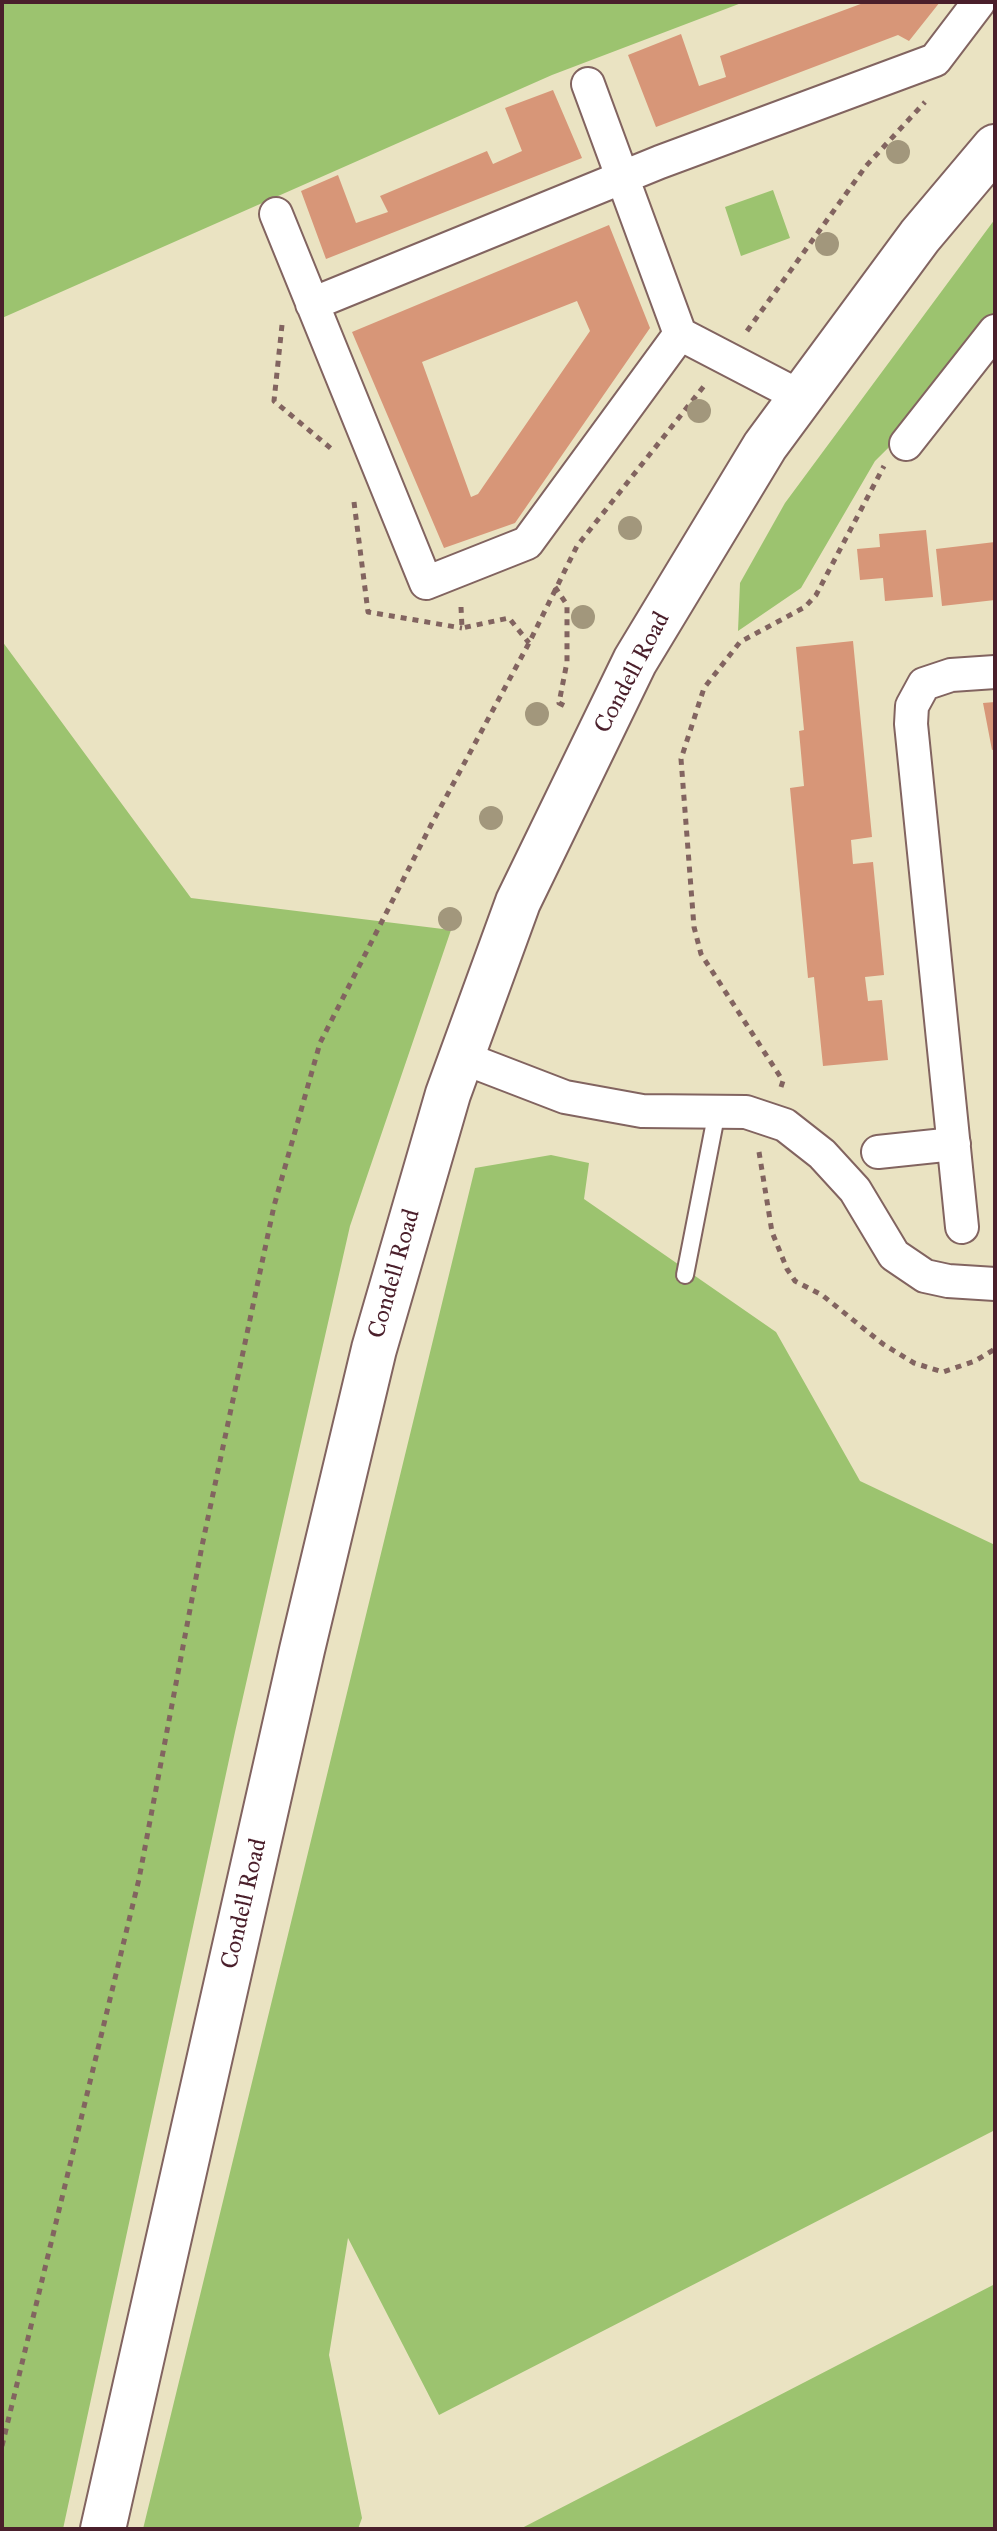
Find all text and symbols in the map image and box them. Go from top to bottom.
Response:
street label: Condell Road [589,608,677,738]
street label: Condell Road [363,1206,427,1342]
street label: Condell Road [216,1836,274,1972]

